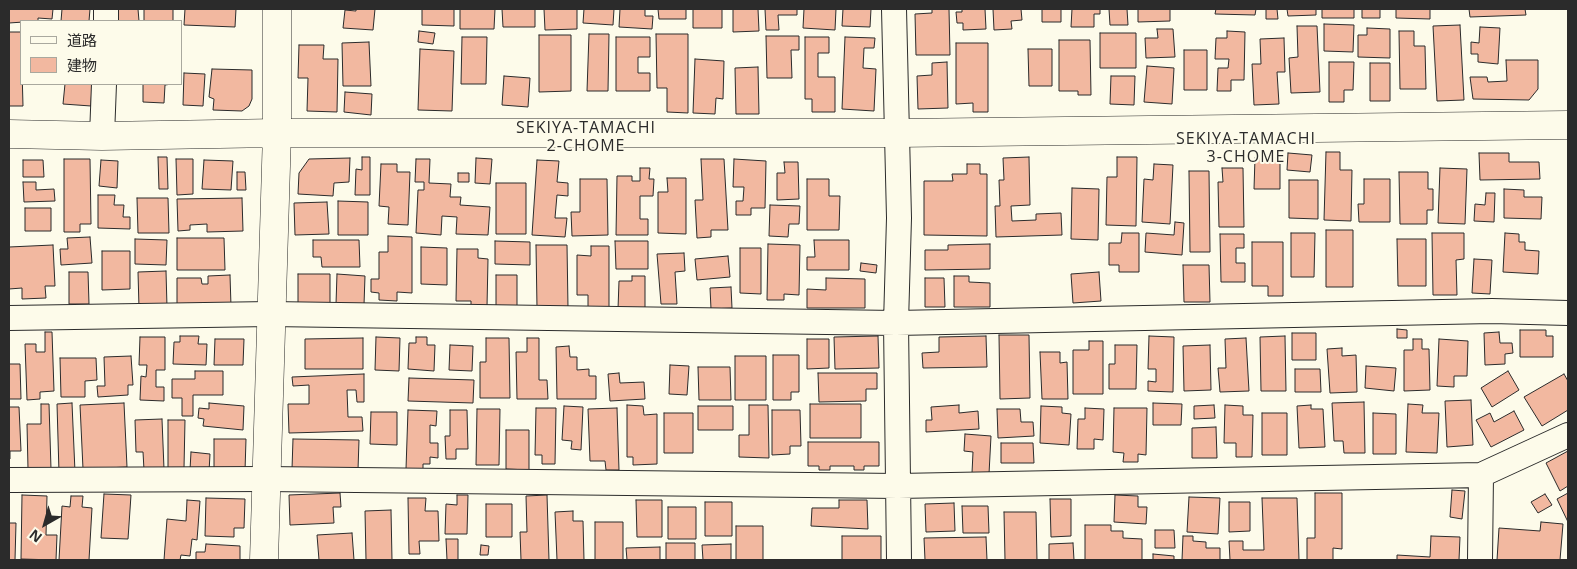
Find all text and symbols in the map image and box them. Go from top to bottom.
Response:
legend [20,20,182,85]
text: 道路 [67,30,97,50]
text: 建物 [67,55,97,75]
district label: SEKIYA-TAMACHI 2-CHOME [514,118,658,156]
district label: SEKIYA-TAMACHI 3-CHOME [1174,129,1318,167]
north arrow [20,499,70,549]
text: N [25,525,46,547]

